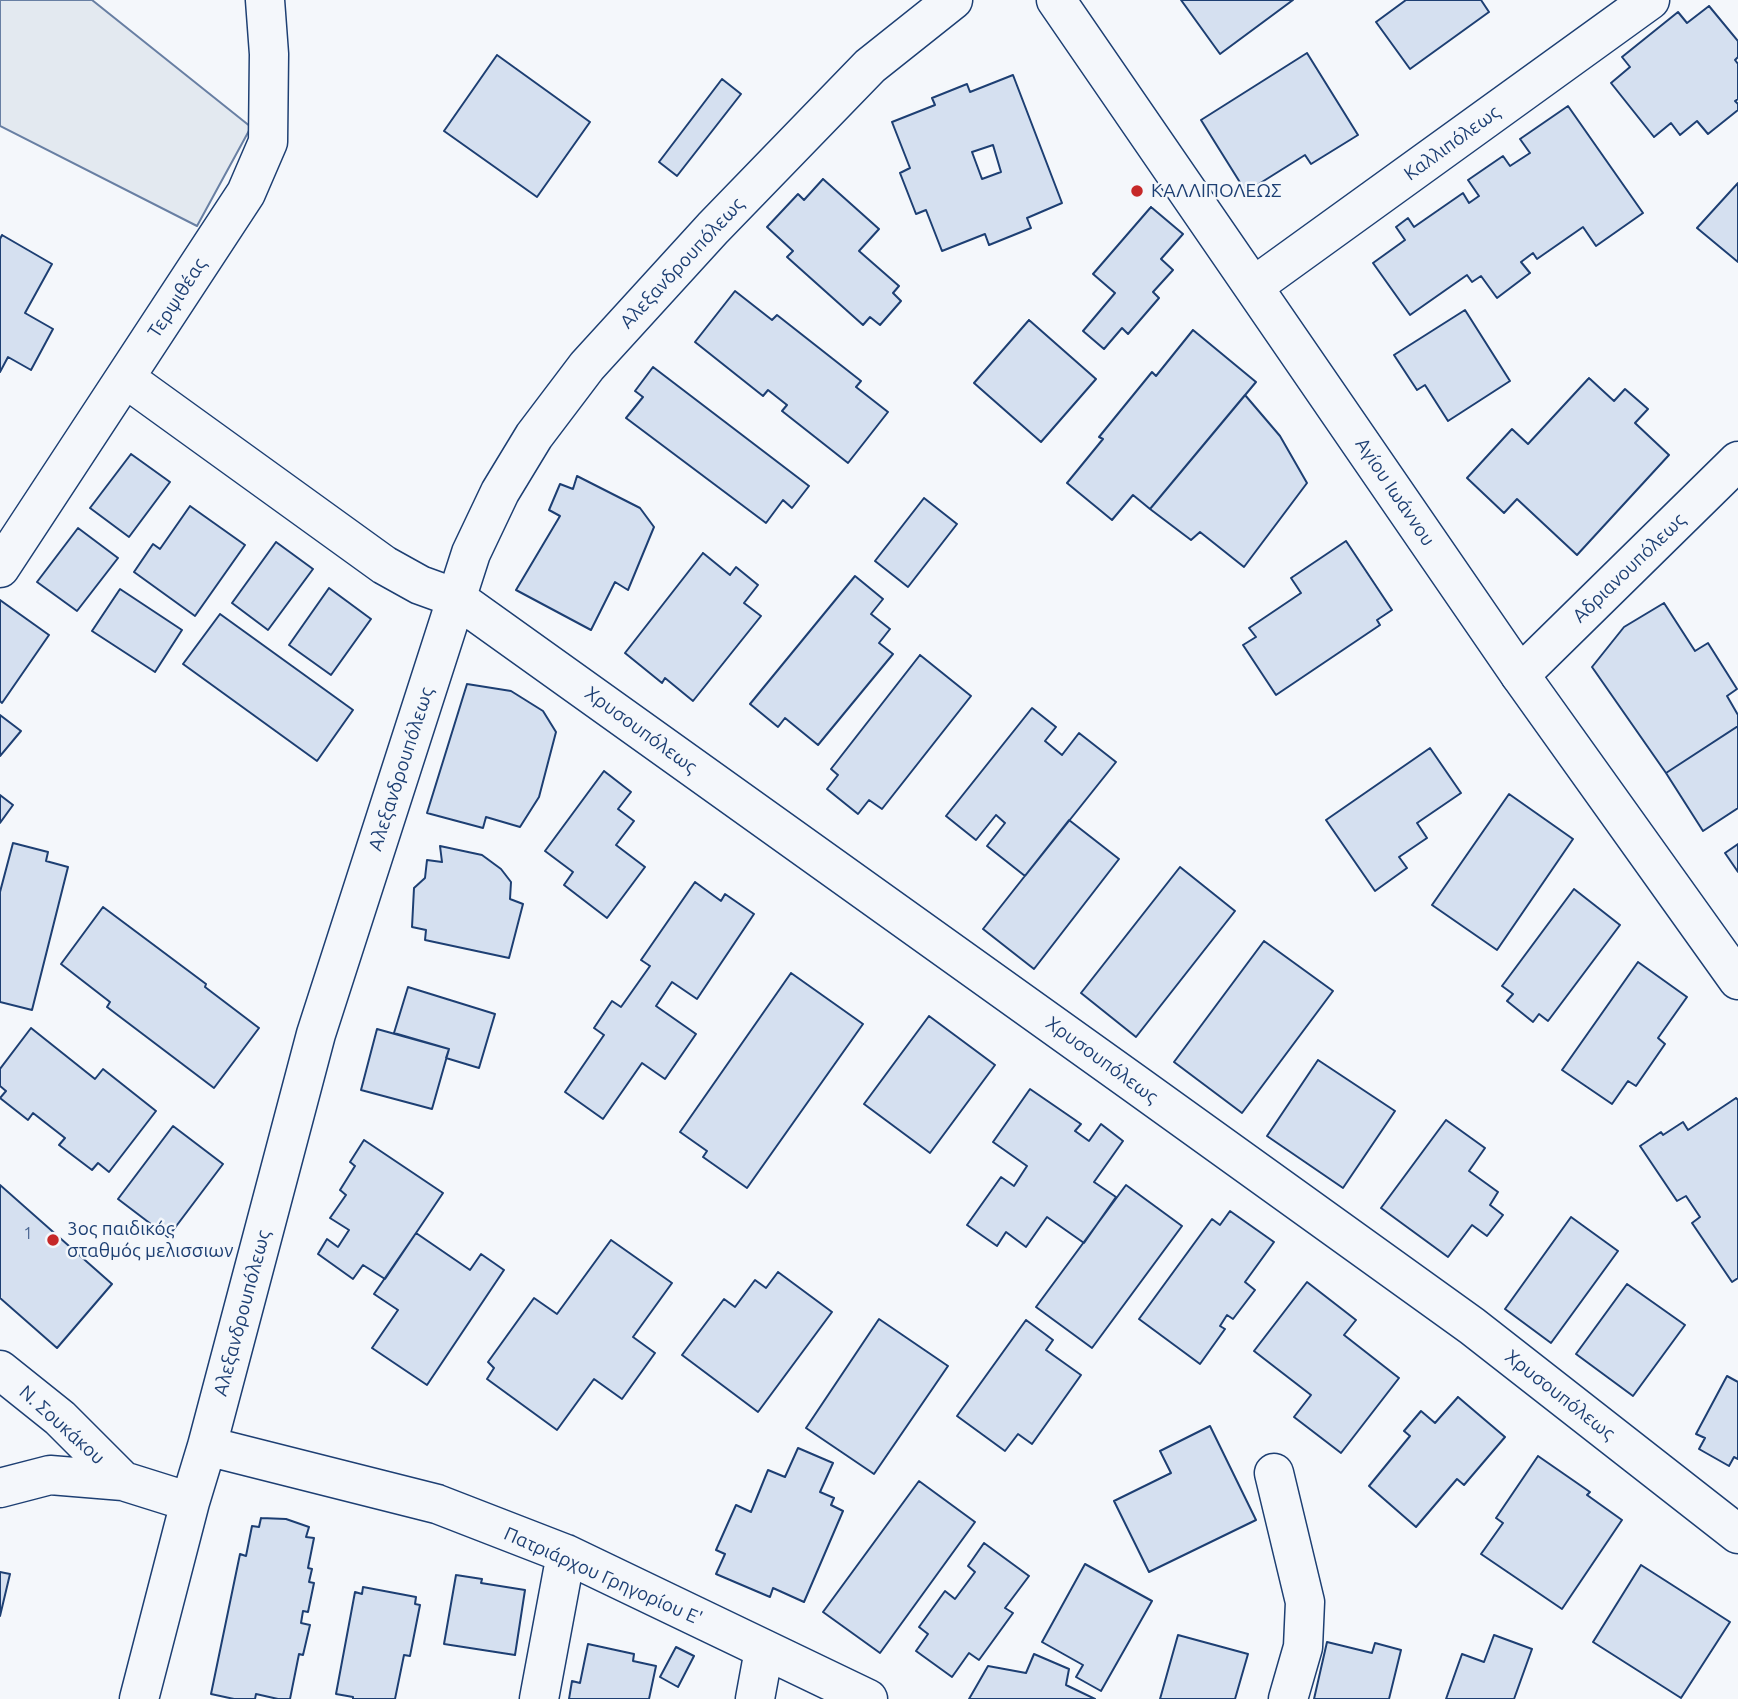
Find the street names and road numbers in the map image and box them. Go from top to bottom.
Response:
street label: Καλλιπόλεως [1400,101,1504,185]
street label: Αλεξανδρουπόλεως [615,193,749,333]
street label: Τερψιθέας [143,254,211,342]
street label: Αγίου Ιωάννου [1351,434,1439,550]
street label: Αδριανουπόλεως [1568,509,1690,627]
street label: Χρυσουπόλεως [581,682,701,778]
street label: Αλεξανδρουπόλεως [364,684,438,854]
street label: Χρυσουπόλεως [1042,1012,1162,1108]
street label: Αλεξανδρουπόλεως [209,1228,275,1398]
street label: Χρυσουπόλεως [1501,1345,1619,1445]
street label: Ν. Σουκάκου [15,1381,109,1469]
street label: Πατριάρχου Γρηγορίου Ε' [500,1522,706,1630]

